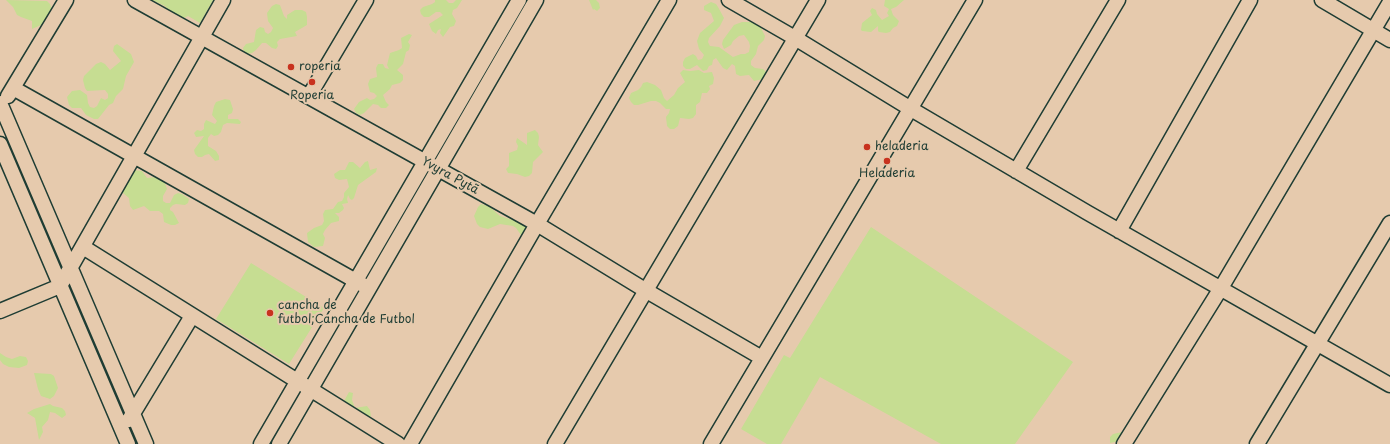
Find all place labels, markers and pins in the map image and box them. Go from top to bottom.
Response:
place label: roperia [299,60,341,74]
marker: roperia [286,62,296,72]
marker: Roperia [307,77,317,87]
place label: Roperia [290,89,334,103]
place label: heladeria [875,140,928,154]
marker: heladeria [862,142,872,152]
marker: Heladeria [882,156,892,166]
place label: Heladeria [859,167,915,181]
place label: cancha de futbol;Cancha de Futbol [278,299,415,327]
marker: cancha de futbol;Cancha de Futbol [265,308,275,318]

